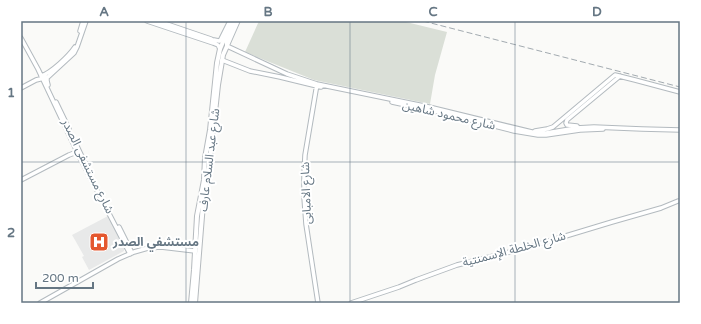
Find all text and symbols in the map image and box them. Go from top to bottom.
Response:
text: A [99,4,109,20]
text: B [263,4,273,20]
text: C [428,4,438,20]
text: D [592,4,602,20]
text: 1 [7,85,15,101]
street label: شارع محمود شاهين [401,98,497,134]
street label: شارع عبد السلام عارف [196,108,224,213]
street label: شارع مستشفى الصدر [57,115,117,217]
street label: شارع الامبابى [298,162,316,224]
text: 2 [7,225,15,241]
street label: شارع الخلطة الإسمنتية [461,228,568,271]
hospital icon: مستشفي الصدر [88,231,110,253]
place label: مستشفي الصدر [112,235,199,252]
scale bar [36,264,93,290]
text: 200 m [42,271,79,285]

